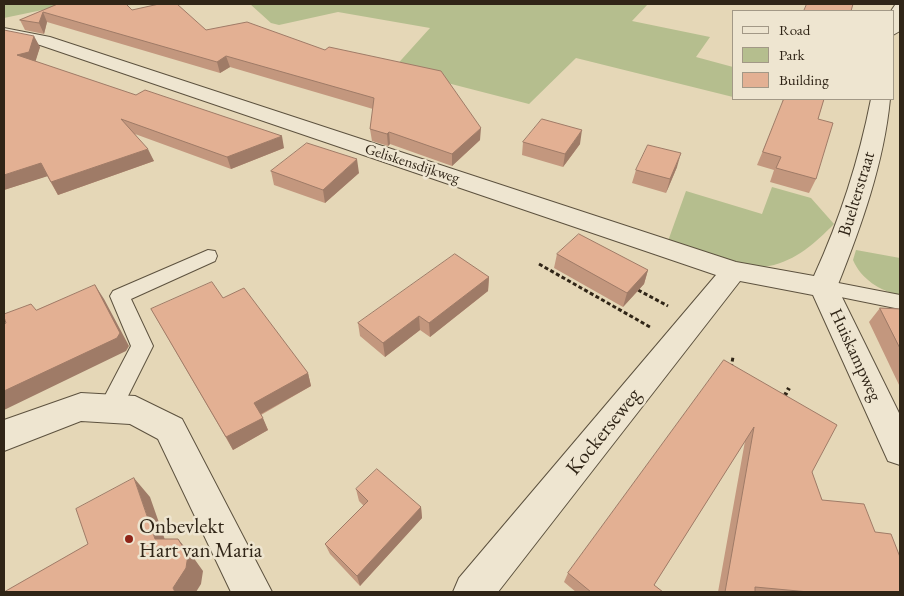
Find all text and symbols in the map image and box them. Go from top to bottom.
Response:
legend [732,10,894,100]
text: Road [779,20,810,39]
text: Park [779,45,805,64]
text: Building [779,70,829,89]
street label: Geliskensdijkweg [362,140,462,188]
street label: Buelterstraat [834,149,880,239]
street label: Huiskampweg [824,305,886,405]
street label: Kockerseweg [561,383,647,481]
place label: Onbevlekt Hart van Maria [139,514,262,564]
marker: Onbevlekt Hart van Maria [123,533,135,545]

